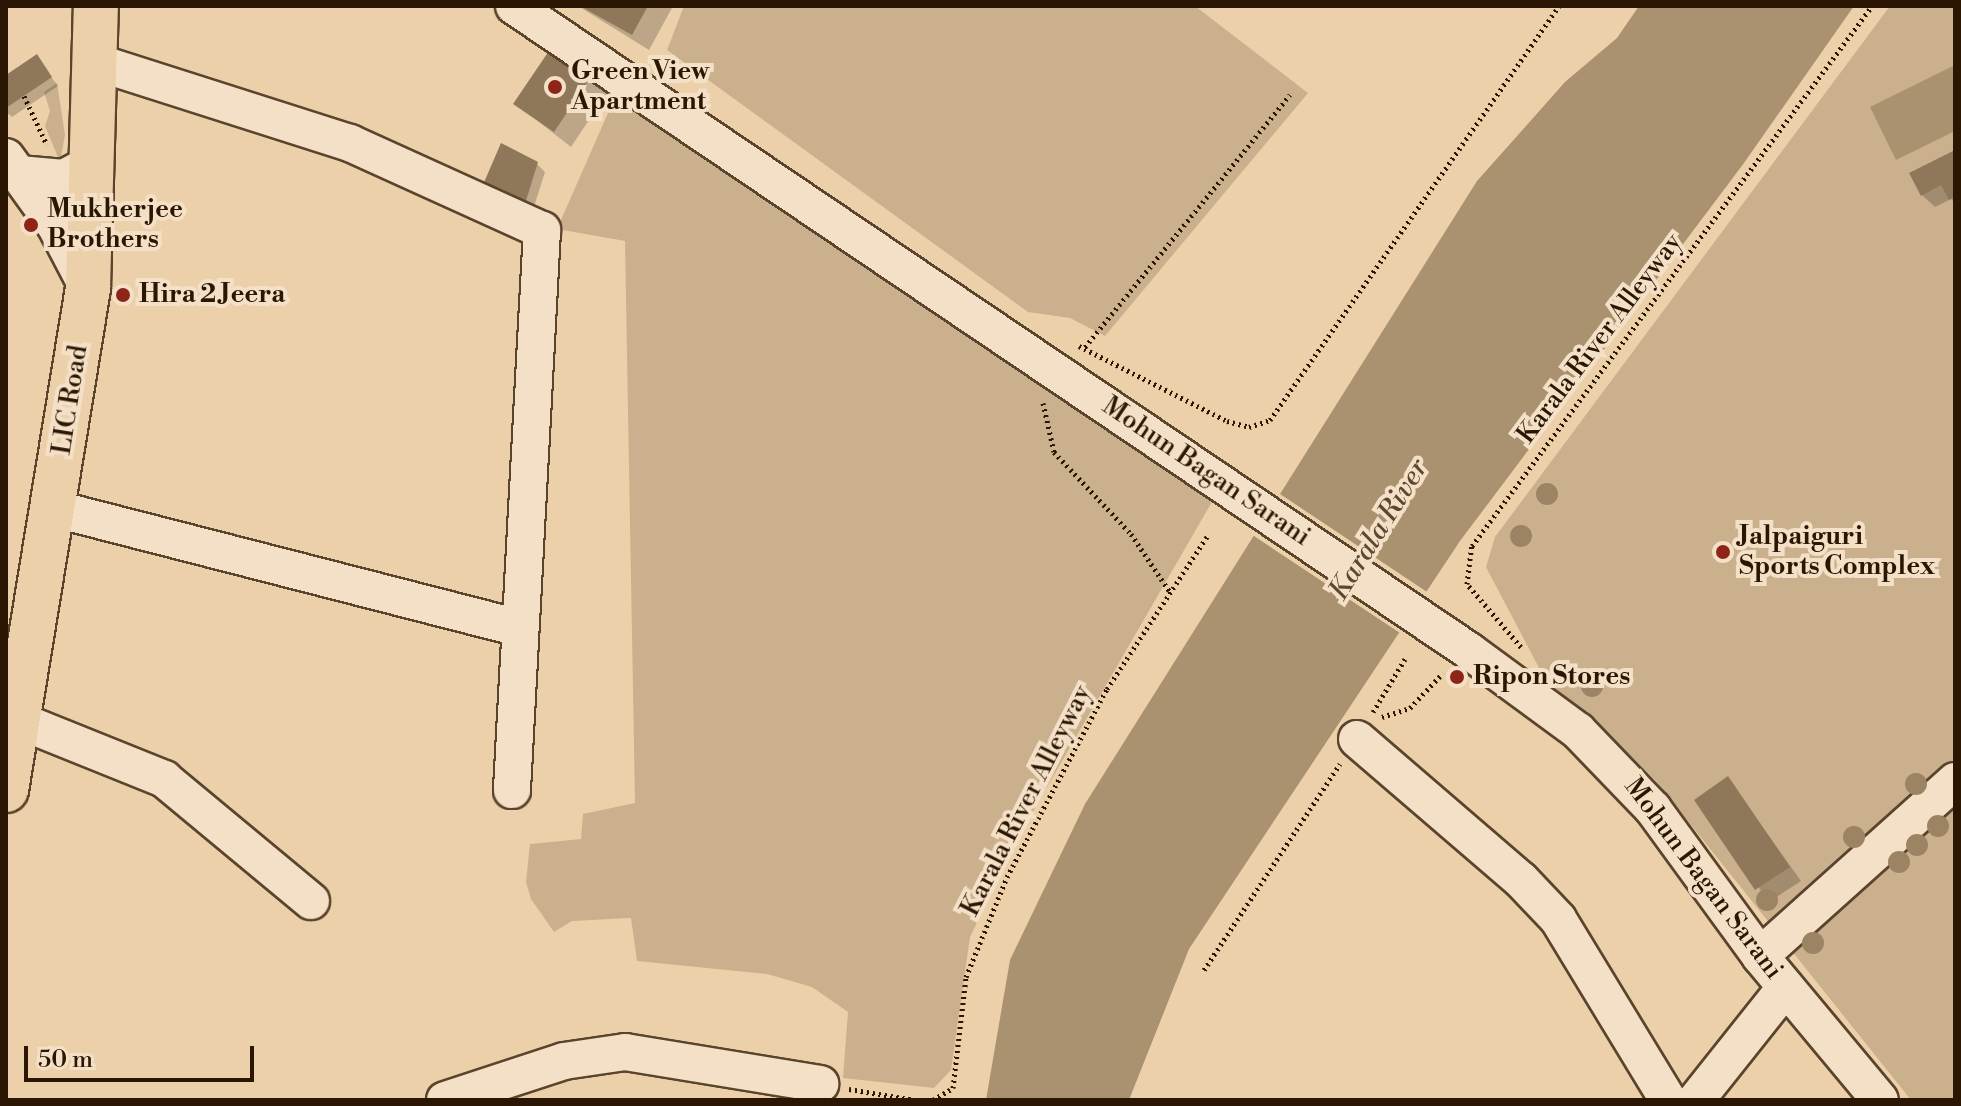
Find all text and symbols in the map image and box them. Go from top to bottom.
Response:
place label: Green View Apartment [571,56,709,118]
marker: Green View Apartment [546,78,564,96]
place label: Mukherjee Brothers [47,194,183,256]
marker: Mukherjee Brothers [22,216,40,234]
street label: Karala River Alleyway [1511,228,1689,450]
place label: Hira 2 Jeera [139,279,285,311]
marker: Hira 2 Jeera [114,286,132,304]
street label: LIC Road [47,343,95,457]
street label: Mohun Bagan Sarani [1096,391,1316,553]
water label: Karala River [1322,453,1436,607]
place label: Jalpaiguri Sports Complex [1739,521,1935,582]
marker: Jalpaiguri Sports Complex [1714,543,1732,561]
place label: Ripon Stores [1473,661,1630,693]
marker: Ripon Stores [1448,668,1466,686]
street label: Karala River Alleyway [955,680,1099,922]
street label: Mohun Bagan Sarani [1617,772,1789,986]
scale bar [28,1030,258,1080]
text: 50 m [38,1045,93,1075]

